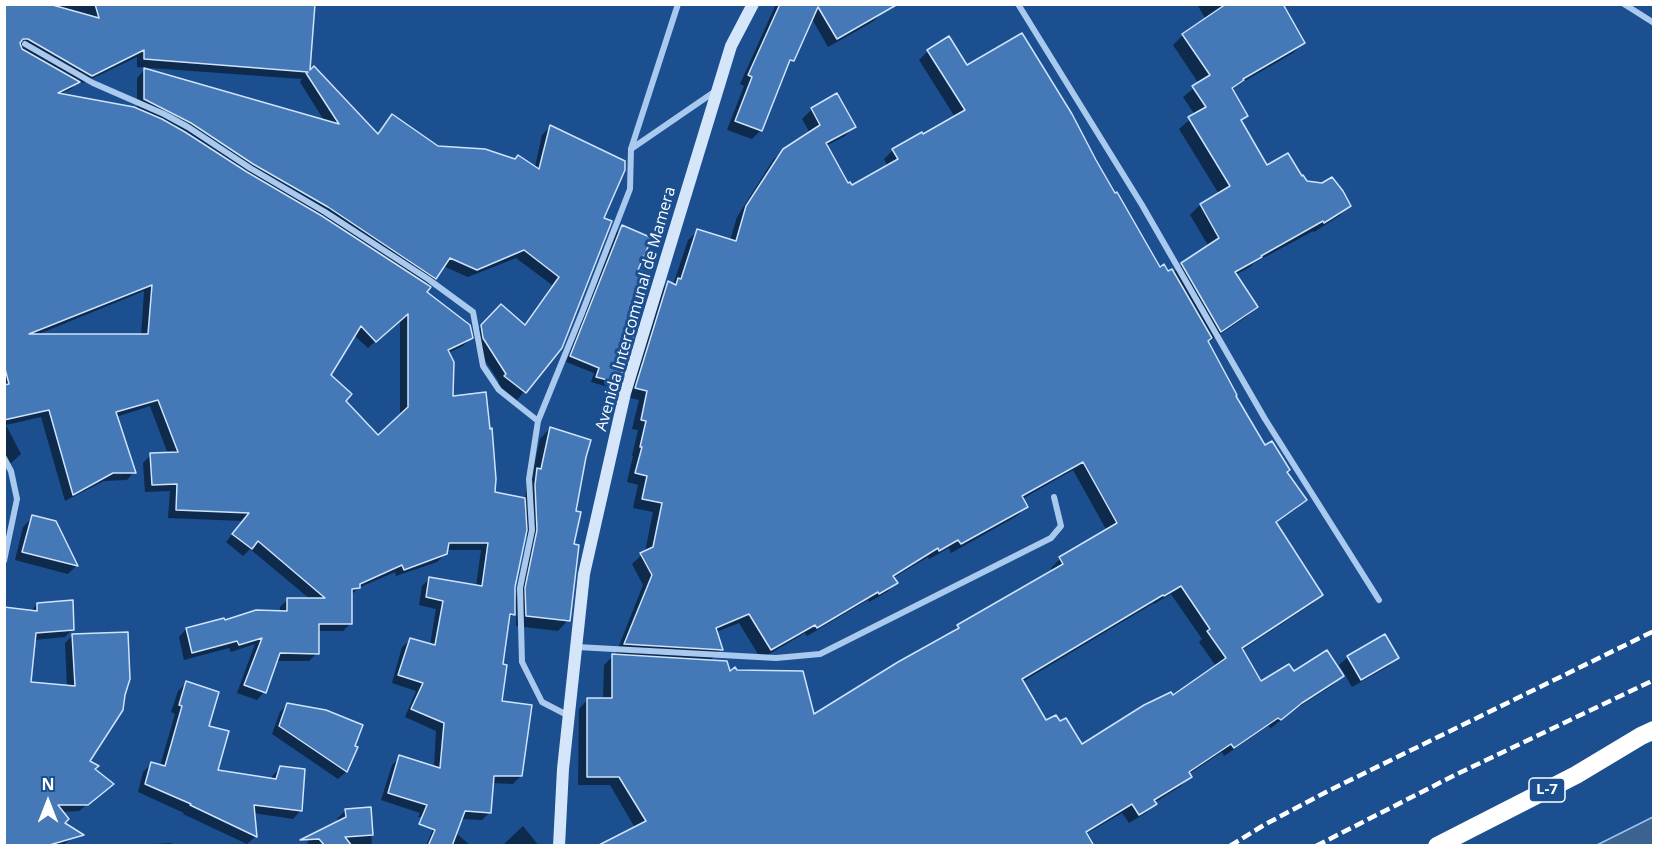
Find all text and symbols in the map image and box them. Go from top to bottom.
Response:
street label: Avenida Intercomunal de Mamera [592,184,680,434]
north arrow [18,772,78,832]
text: N [41,773,55,795]
road number: L-7 [1529,778,1565,802]

